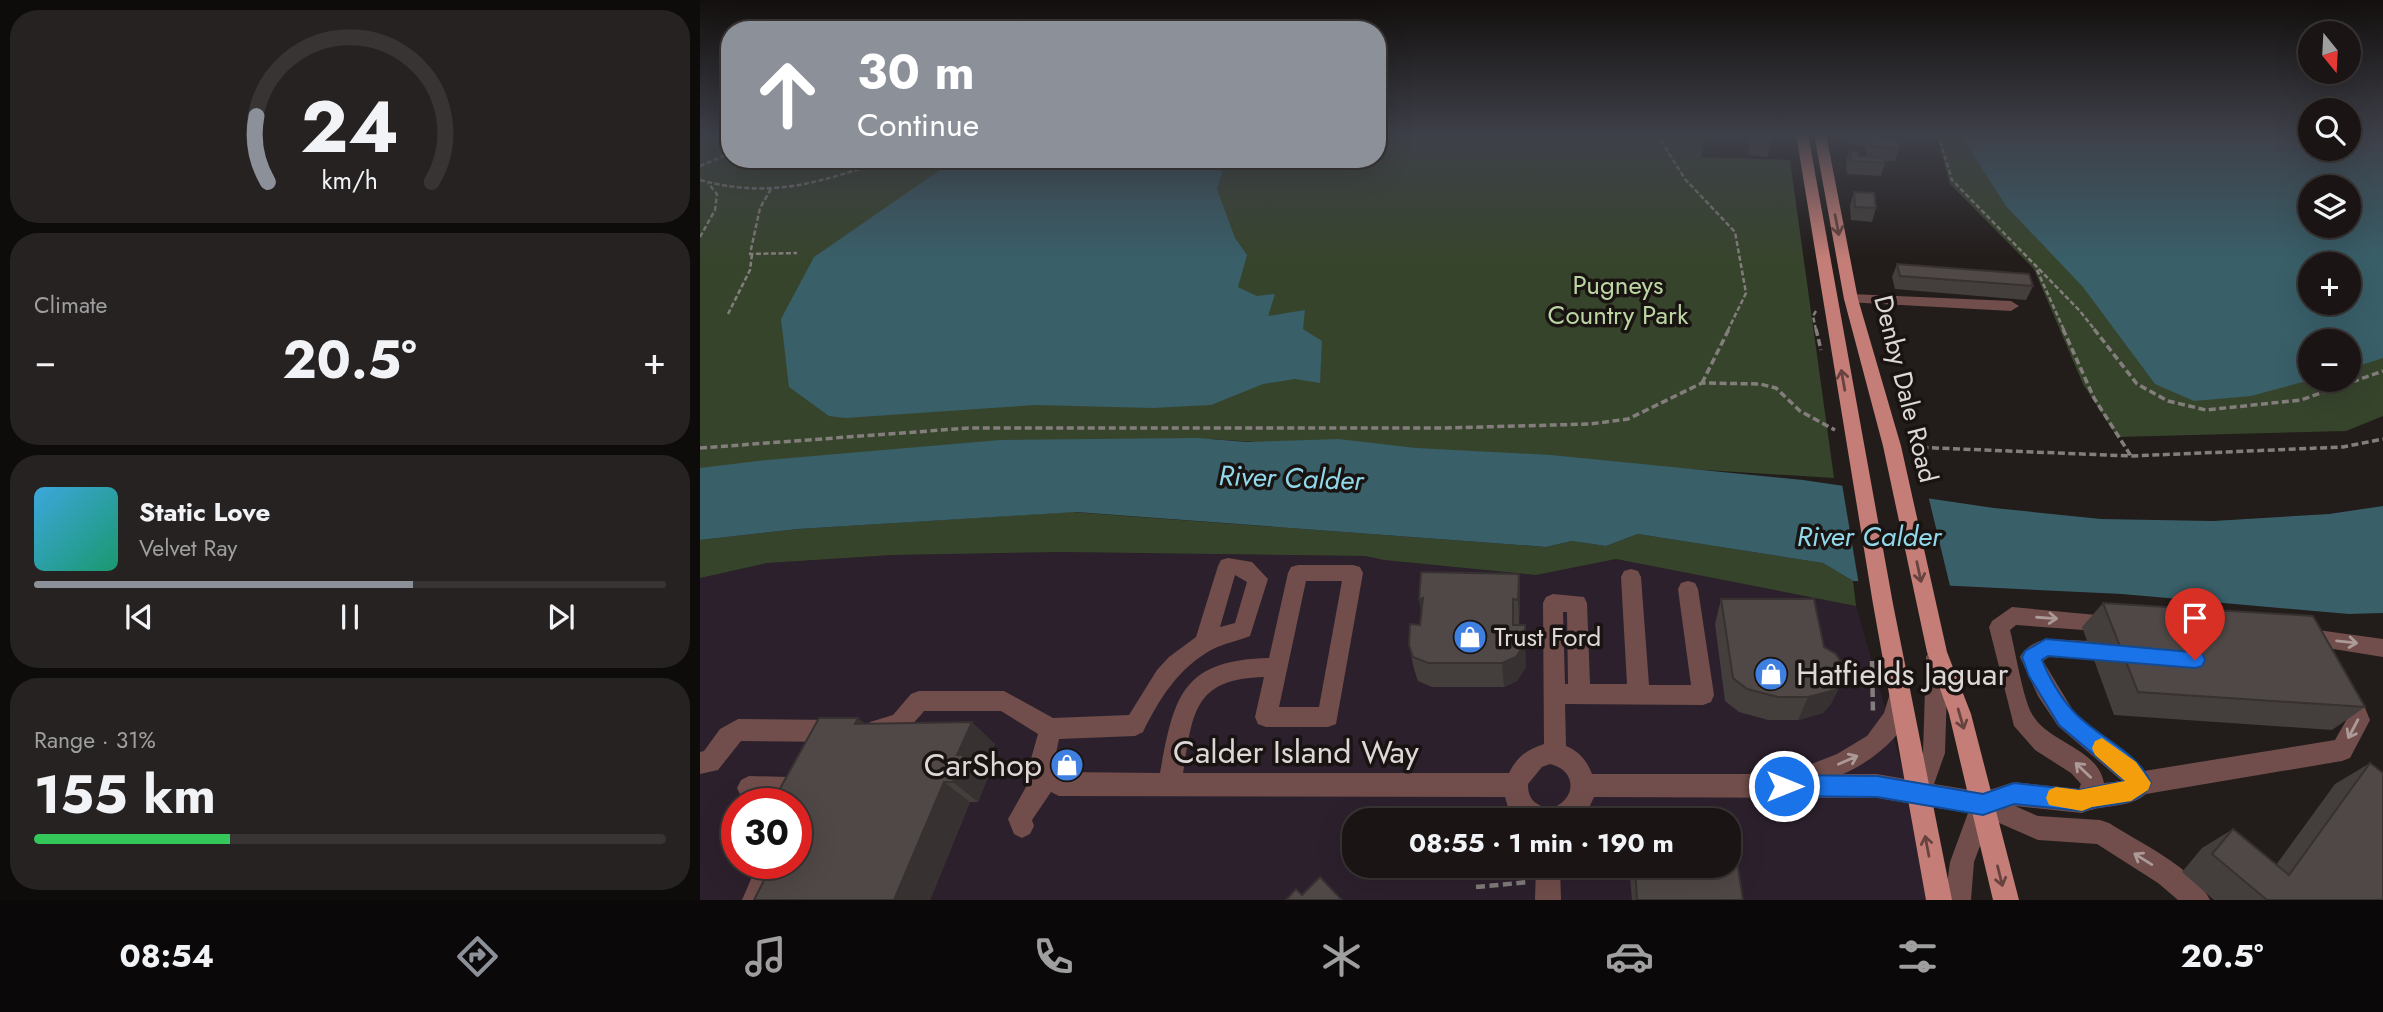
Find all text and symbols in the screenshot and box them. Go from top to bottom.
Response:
north arrow [2298,21,2361,84]
map controls [2298,21,2361,392]
text: 30 m [857,37,975,107]
icon: ahead [742,49,833,140]
text: 24 [301,75,399,180]
button: search [2298,98,2361,161]
text: Continue [857,102,979,148]
text: km/h [322,162,378,198]
button: layers [2298,175,2361,238]
one-way arrow [1831,213,1845,236]
button: + [2298,252,2361,315]
park label: Pugneys Country Park [1548,266,1689,334]
text: Climate [34,288,107,322]
street label: Denby Dale Road [1864,291,1948,487]
text: 20.5° [282,322,417,398]
button: − [2298,329,2361,392]
text: − [34,333,56,388]
text: + [643,333,666,388]
one-way arrow [1836,369,1850,391]
water label: River Calder [1218,455,1366,501]
text: Static Love [139,493,271,531]
water label: River Calder [1797,516,1943,557]
text: Velvet Ray [139,531,237,565]
one-way arrow [1913,560,1927,583]
pin [2165,588,2225,660]
icon: previous [120,598,158,636]
icon: pause [331,598,369,636]
icon: next [542,598,580,636]
icon: arrive [2176,599,2214,637]
one-way arrow [2035,612,2058,625]
shop icon: Trust Ford [1451,618,1489,656]
place label: Trust Ford [1494,618,1601,656]
one-way arrow [2335,636,2358,649]
place label: Hatfields Jaguar [1796,651,2009,697]
shop icon: Hatfields Jaguar [1752,655,1790,693]
one-way arrow [1955,708,1968,730]
one-way arrow [2345,719,2359,739]
text: Range · 31% [34,723,156,757]
street label: Calder Island Way [1173,729,1420,775]
place label: CarShop [924,742,1042,788]
shop icon: CarShop [1048,746,1086,784]
position arrow [1747,749,1821,823]
one-way arrow [1837,753,1858,766]
text: 155 km [34,757,216,833]
one-way arrow [2075,762,2092,779]
speed limit sign: 30 [721,788,812,879]
text: 08:55 · 1 min · 190 m [1409,824,1674,862]
one-way arrow [1920,835,1934,858]
one-way arrow [2133,851,2153,865]
one-way arrow [1994,864,2007,887]
icon: directions [453,932,502,981]
icon: music [741,932,790,981]
icon: phone [1029,932,1078,981]
icon: climate [1317,932,1366,981]
icon: car [1605,932,1654,981]
icon: filters [1893,932,1942,981]
text: 08:54 [119,933,214,979]
text: 20.5° [2181,933,2263,979]

